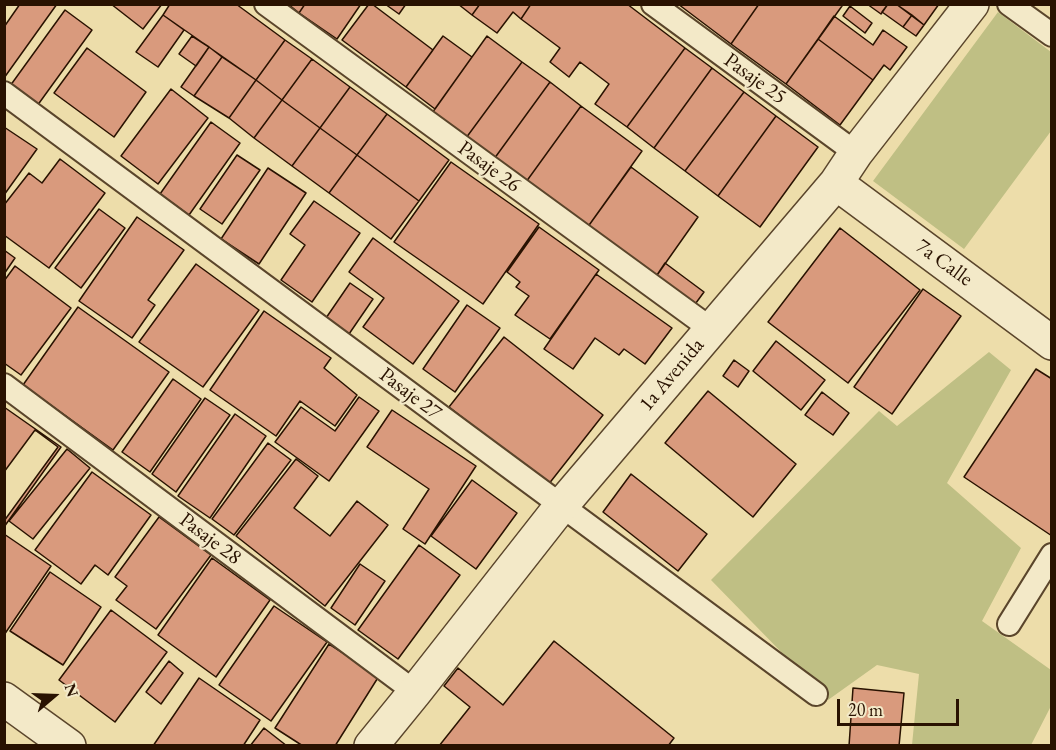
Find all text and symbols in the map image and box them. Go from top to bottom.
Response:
street label: Pasaje 25 [719,48,791,110]
street label: Pasaje 26 [453,136,525,198]
street label: 7a Calle [911,234,977,292]
street label: 1a Avenida [634,333,710,417]
street label: Pasaje 27 [374,363,446,425]
street label: Pasaje 28 [174,508,246,570]
north arrow [24,666,84,726]
text: N [59,680,84,700]
scale bar [840,687,962,725]
text: 20 m [848,698,883,721]

